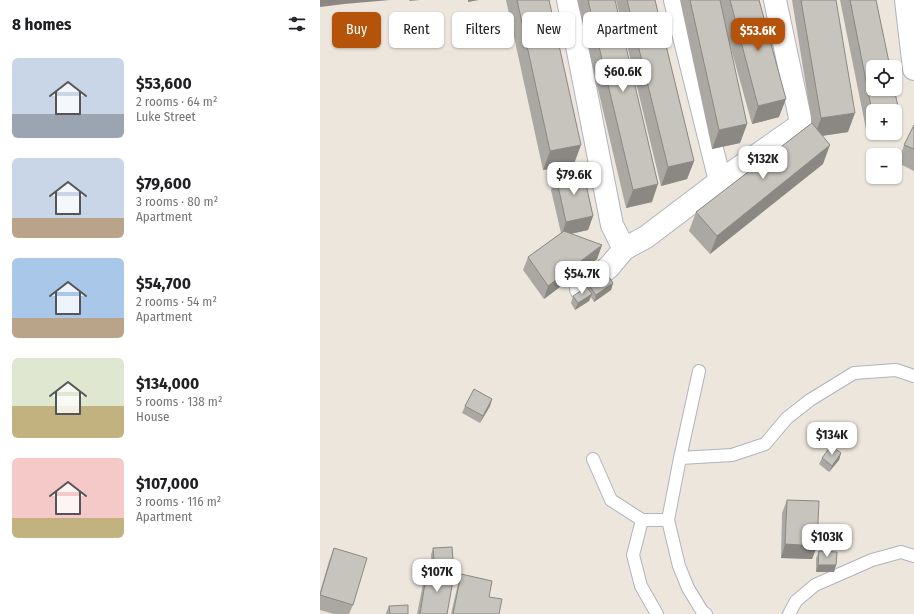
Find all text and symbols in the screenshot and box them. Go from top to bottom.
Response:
chip: Buy [332,12,381,48]
chip: Rent [389,12,444,48]
chip: Filters [452,12,514,48]
chip: New [522,12,575,48]
chip: Apartment [583,12,672,48]
icon: filters [286,13,308,35]
text: 8 homes [12,14,72,35]
pin: $53.6K [725,18,791,52]
text: $53.6K [740,23,776,38]
pin: $60.6K [590,59,656,93]
map controls [866,60,902,184]
button: locate [866,60,902,96]
text: $60.6K [604,64,642,79]
text: $53,600 [136,73,192,94]
icon: home [44,74,92,122]
text: 2 rooms · 64 m² [136,94,217,109]
button: + [866,104,902,140]
text: Luke Street [136,109,196,124]
pin: $132K [735,146,791,180]
button: − [866,148,902,184]
text: $132K [747,151,779,166]
pin: $79.6K [541,162,607,196]
text: $79.6K [556,167,592,182]
text: $79,600 [136,173,191,194]
icon: home [44,174,92,222]
text: 3 rooms · 80 m² [136,194,218,209]
text: Apartment [136,209,192,224]
pin: $54.7K [549,261,615,295]
text: $54.7K [564,266,600,281]
text: $54,700 [136,273,191,294]
icon: home [44,274,92,322]
text: 2 rooms · 54 m² [136,294,217,309]
text: Apartment [136,309,192,324]
text: $134,000 [136,373,199,394]
icon: home [44,374,92,422]
text: 5 rooms · 138 m² [136,394,222,409]
text: House [136,409,170,424]
pin: $134K [804,422,860,456]
text: $134K [816,427,848,442]
text: $107,000 [136,473,199,494]
icon: home [44,474,92,522]
text: 3 rooms · 116 m² [136,494,221,509]
text: Apartment [136,509,192,524]
pin: $103K [799,524,855,558]
text: $103K [811,529,843,544]
pin: $107K [409,559,465,593]
text: $107K [421,564,453,579]

